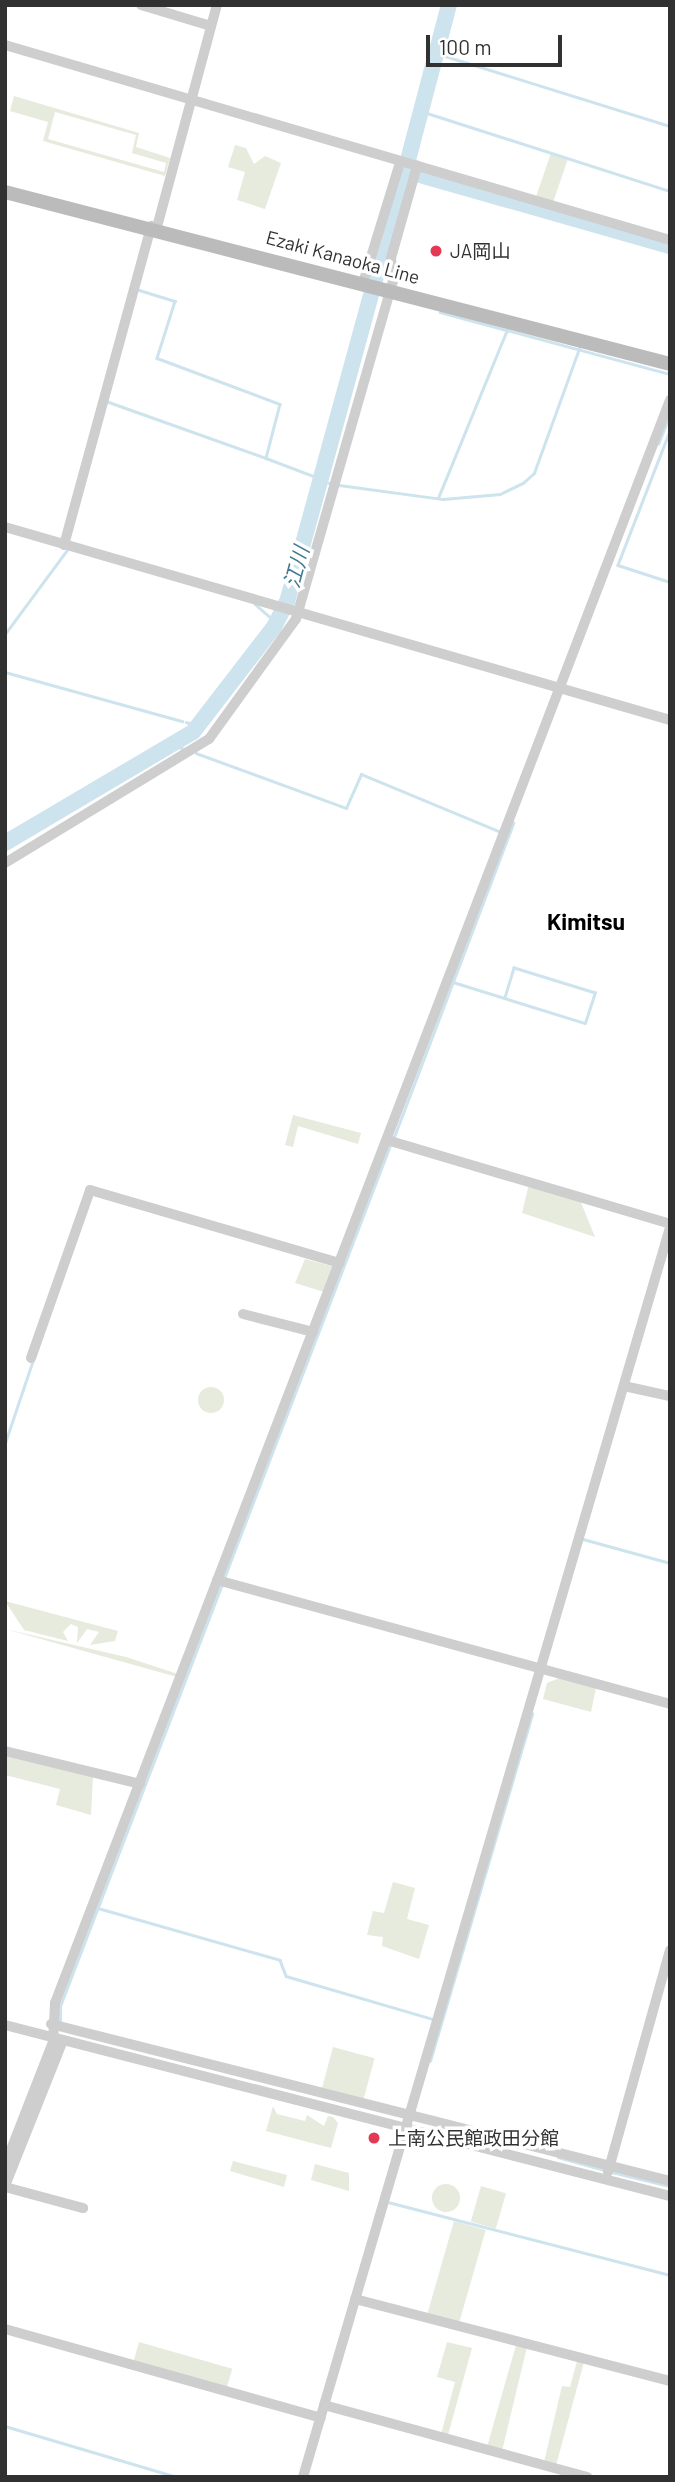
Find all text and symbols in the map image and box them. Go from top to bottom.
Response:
scale bar [430,21,566,65]
text: 100 m [439,34,492,59]
street label: Ezaki Kanaoka Line [264,226,422,288]
place label: JA岡山 [450,240,510,262]
marker: JA岡山 [428,243,444,259]
water label: 江川 [278,543,314,591]
district label: Kimitsu [547,907,625,935]
place label: 上南公民館政田分館 [388,2127,559,2149]
marker: 上南公民館政田分館 [366,2130,382,2146]

